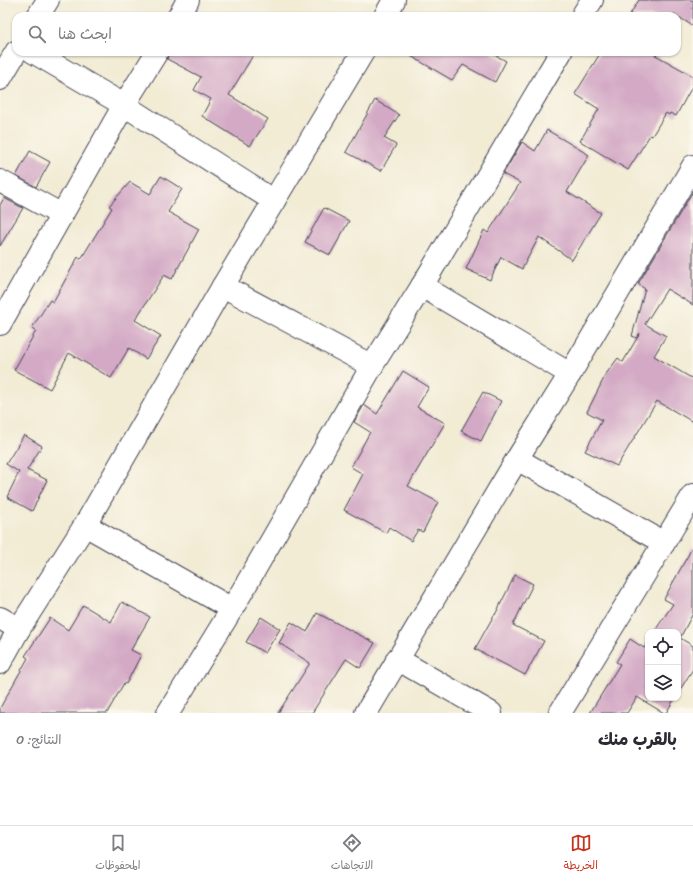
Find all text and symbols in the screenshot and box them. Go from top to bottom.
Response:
search box [12,12,681,56]
text: ابحث هنا [58,21,112,47]
icon: search [26,23,48,45]
map controls [645,629,681,701]
button: locate [645,629,681,665]
button: layers [645,665,681,701]
text: بالقرب منك [598,724,677,754]
text: النتائج: 0 [16,728,62,751]
tab: المحفوظات [95,832,140,875]
tab: الاتجاهات [331,832,373,875]
tab: الخريطة [564,832,598,875]

